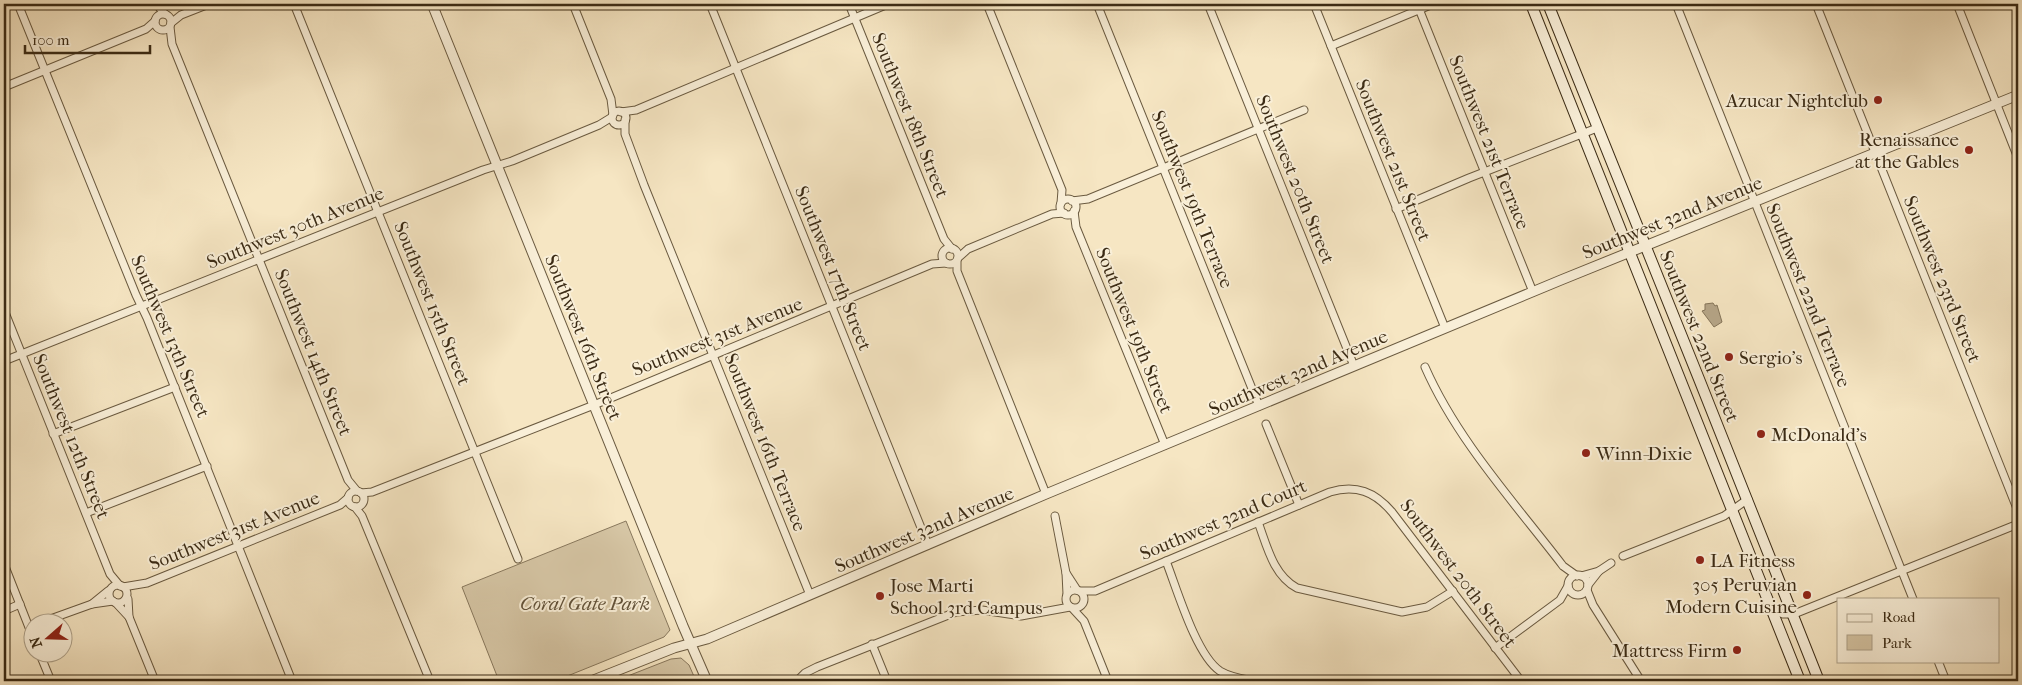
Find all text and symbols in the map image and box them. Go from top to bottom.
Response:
scale bar [25,22,150,54]
street label: Southwest 18th Street [867,30,953,201]
text: 100 m [32,31,70,49]
street label: Southwest 21st Terrace [1444,52,1534,233]
street label: Southwest 21st Street [1351,76,1436,245]
place label: Azucar Nightclub [1725,90,1868,112]
street label: Southwest 20th Street [1251,92,1339,267]
marker: Azucar Nightclub [1872,94,1884,106]
street label: Southwest 19th Terrace [1146,107,1238,291]
place label: Renaissance at the Gables [1855,129,1959,173]
marker: Renaissance at the Gables [1963,144,1975,156]
street label: Southwest 32nd Avenue [1579,172,1766,264]
street label: Southwest 30th Avenue [204,182,387,274]
street label: Southwest 17th Street [790,183,876,354]
street label: Southwest 23rd Street [1899,193,1986,366]
street label: Southwest 22nd Terrace [1761,200,1855,391]
street label: Southwest 15th Street [389,218,475,389]
street label: Southwest 19th Street [1091,244,1177,417]
street label: Southwest 22nd Street [1655,247,1744,426]
street label: Southwest 16th Street [540,251,626,424]
street label: Southwest 13th Street [126,252,214,421]
street label: Southwest 14th Street [270,266,357,439]
street label: Southwest 31st Avenue [629,293,806,381]
street label: Southwest 32nd Avenue [1206,325,1391,421]
place label: Sergio's [1739,347,1803,369]
street label: Southwest 16th Terrace [719,350,811,535]
street label: Southwest 12th Street [28,351,114,522]
marker: Sergio's [1723,351,1735,363]
place label: McDonald's [1771,424,1867,446]
marker: McDonald's [1755,428,1767,440]
place label: Winn-Dixie [1595,443,1692,465]
marker: Winn-Dixie [1580,447,1592,459]
street label: Southwest 32nd Court [1137,475,1310,565]
street label: Southwest 32nd Avenue [832,482,1017,578]
street label: Southwest 31st Avenue [146,487,323,575]
street label: Southwest 20th Street [1395,495,1521,652]
place label: LA Fitness [1710,550,1795,572]
marker: LA Fitness [1694,554,1706,566]
place label: 305 Peruvian Modern Cuisine [1665,574,1797,618]
place label: Jose Marti School 3rd Campus [888,575,1043,619]
marker: 305 Peruvian Modern Cuisine [1801,589,1813,601]
marker: Jose Marti School 3rd Campus [874,590,886,602]
park label: Coral Gate Park [520,593,650,615]
legend [1837,598,2000,662]
text: Road [1882,608,1916,626]
north arrow [22,612,72,662]
text: N [26,634,46,650]
text: Park [1882,634,1912,652]
place label: Mattress Firm [1612,640,1727,662]
marker: Mattress Firm [1731,644,1743,656]

